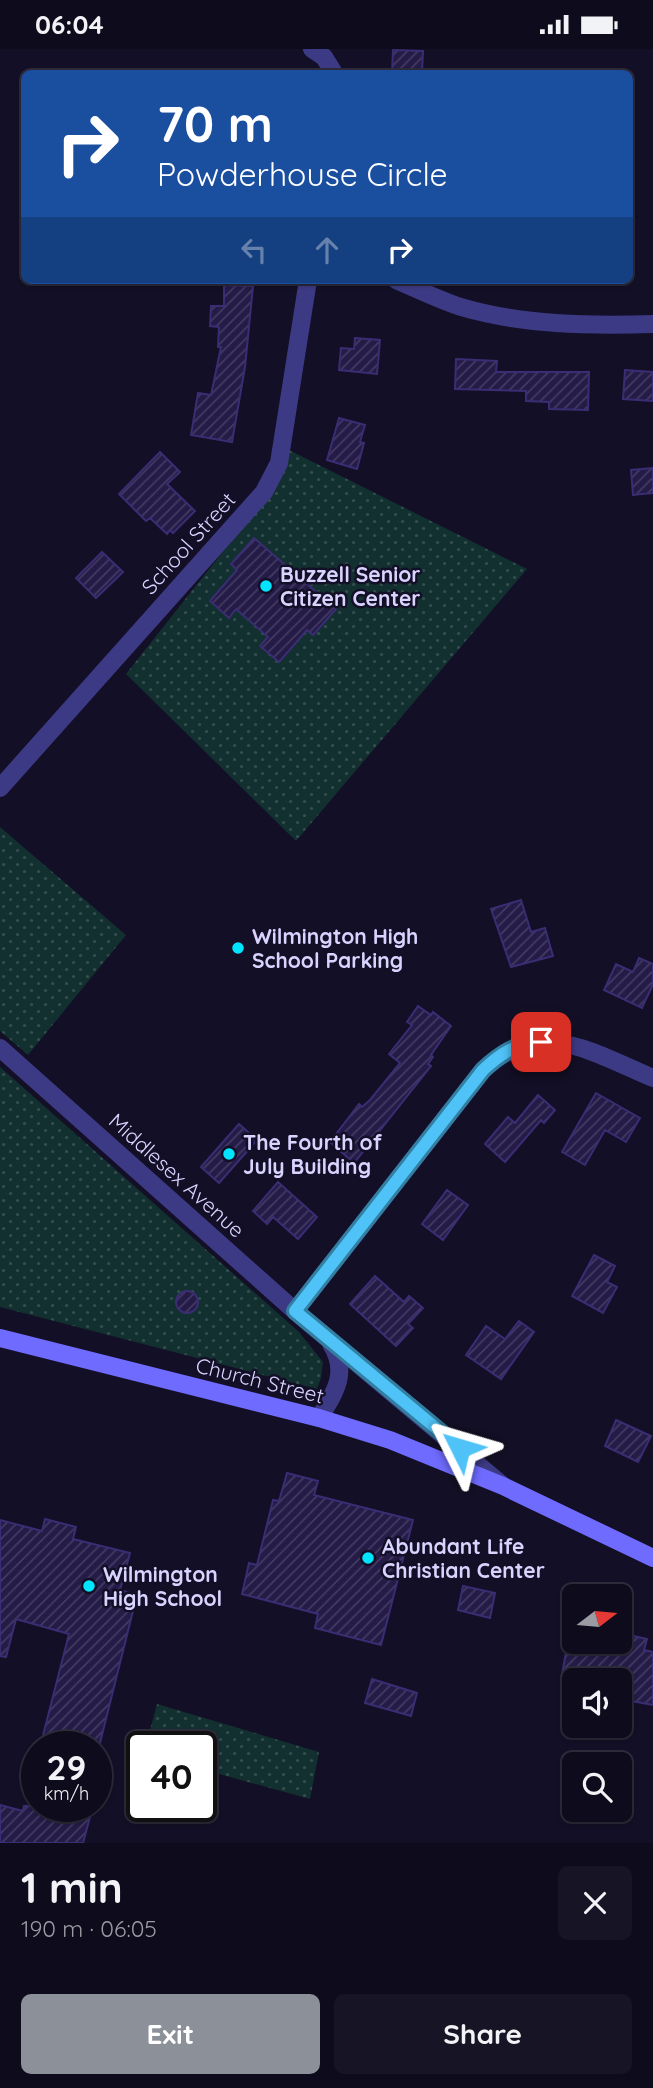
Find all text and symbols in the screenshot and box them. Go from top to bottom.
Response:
text: 06:04 [35,8,104,41]
text: 70 m [157,93,273,154]
icon: right [42,98,133,189]
text: Powderhouse Circle [157,154,448,194]
icon: left [235,231,273,269]
icon: ahead [308,231,346,269]
icon: right [381,231,419,269]
street label: School Street [136,487,240,599]
place label: Buzzell Senior Citizen Center [280,561,420,611]
marker: Buzzell Senior Citizen Center [258,578,274,594]
place label: Wilmington High School Parking [252,923,418,973]
marker: Wilmington High School Parking [230,940,246,956]
pin [511,1012,571,1072]
icon: arrive [522,1023,560,1061]
street label: Middlesex Avenue [104,1107,250,1243]
place label: The Fourth of July Building [243,1129,383,1179]
marker: The Fourth of July Building [221,1146,237,1162]
street label: Church Street [193,1352,327,1408]
position arrow [423,1411,497,1485]
place label: Abundant Life Christian Center [382,1533,545,1583]
marker: Abundant Life Christian Center [360,1550,376,1566]
place label: Wilmington High School [103,1561,222,1611]
marker: Wilmington High School [81,1578,97,1594]
north arrow [562,1584,632,1654]
map controls [562,1584,632,1822]
button: sound [562,1668,632,1738]
speed limit sign: 40 [126,1731,217,1822]
text: 29 [47,1745,86,1789]
button: search [562,1752,632,1822]
text: km/h [44,1782,89,1805]
text: 1 min [21,1861,123,1914]
button: close [558,1866,632,1940]
text: 190 m · 06:05 [21,1914,157,1943]
button: Exit [21,1994,320,2074]
button: Share [334,1994,632,2074]

